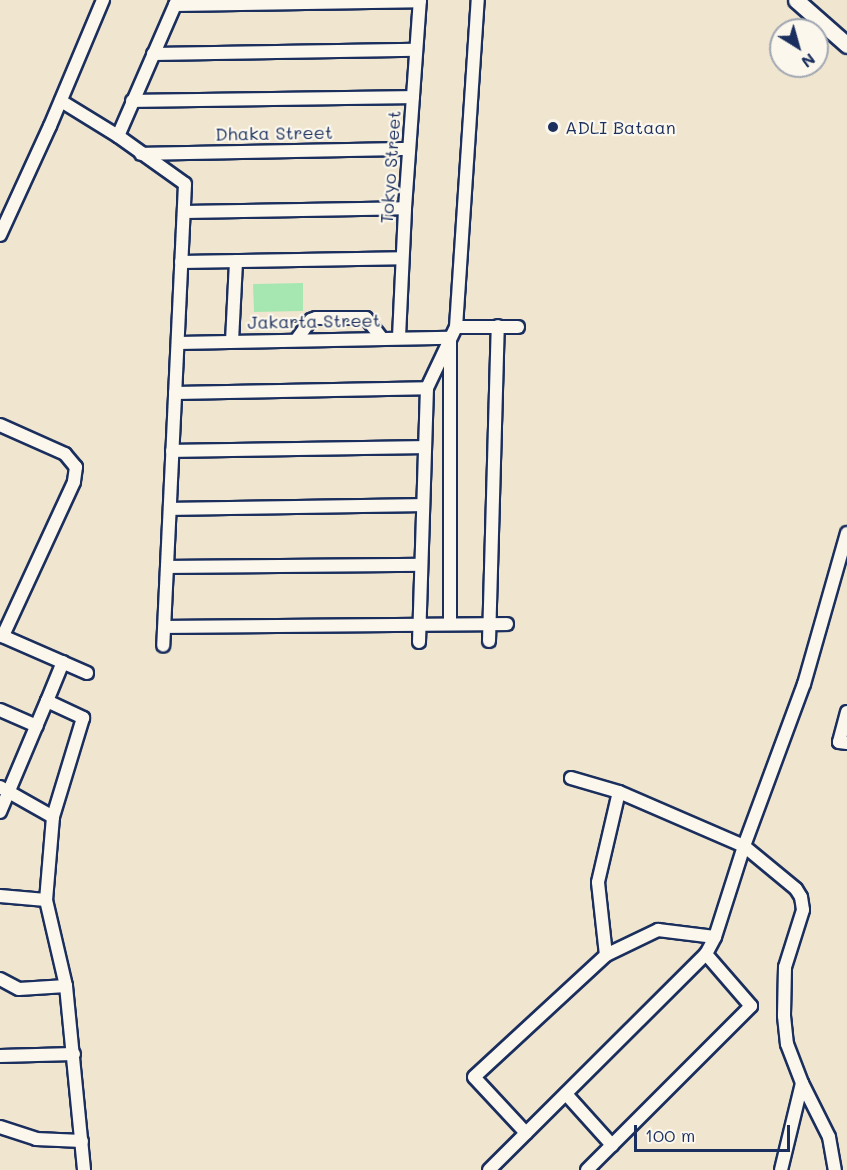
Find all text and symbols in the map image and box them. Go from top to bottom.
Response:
north arrow [769,18,829,78]
text: N [798,49,820,73]
street label: Tokyo Street [375,110,405,224]
place label: ADLI Bataan [565,116,676,138]
marker: ADLI Bataan [546,120,560,134]
street label: Dhaka Street [215,121,333,145]
street label: Jakarta Street [247,309,381,333]
scale bar [637,1113,793,1151]
text: 100 m [645,1123,695,1147]

